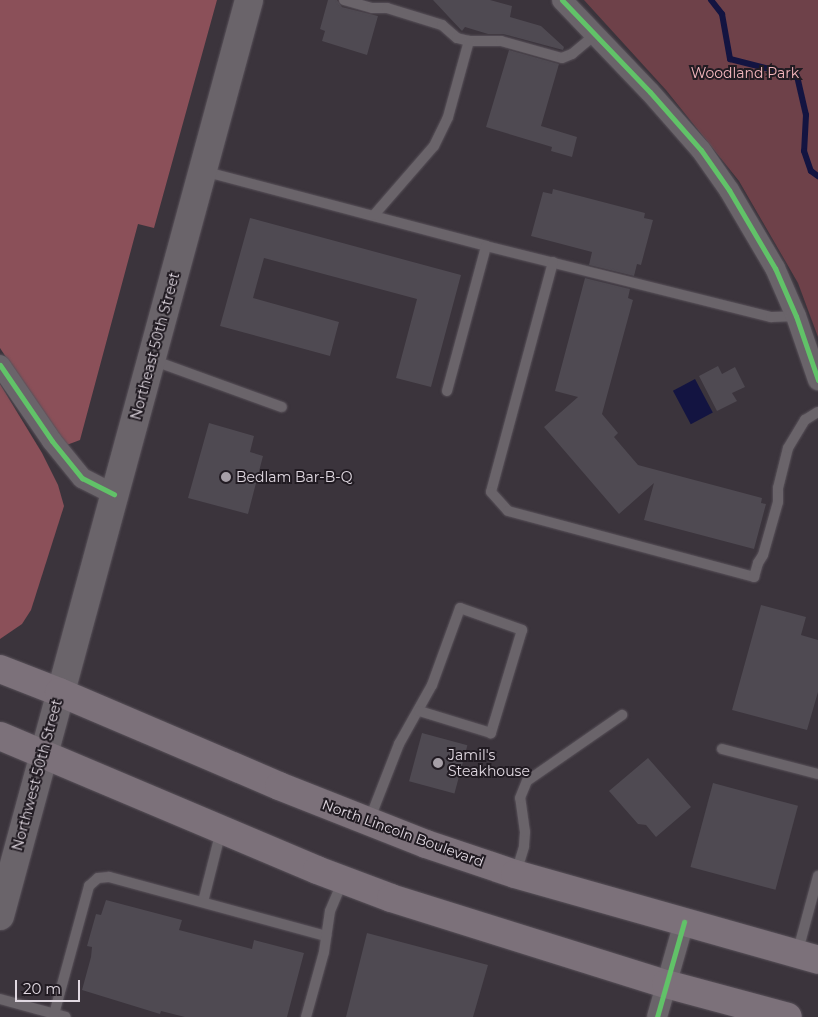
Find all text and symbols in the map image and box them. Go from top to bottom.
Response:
park label: Woodland Park [691,65,799,81]
street label: Northeast 50th Street [127,270,183,422]
place label: Bedlam Bar-B-Q [236,469,352,485]
marker: Bedlam Bar-B-Q [220,471,232,483]
street label: Northwest 50th Street [9,697,65,853]
place label: Jamil's Steakhouse [448,747,530,780]
marker: Jamil's Steakhouse [432,757,444,769]
street label: North Lincoln Boulevard [320,796,486,870]
scale bar [18,970,82,1002]
text: 20 m [23,979,61,998]

